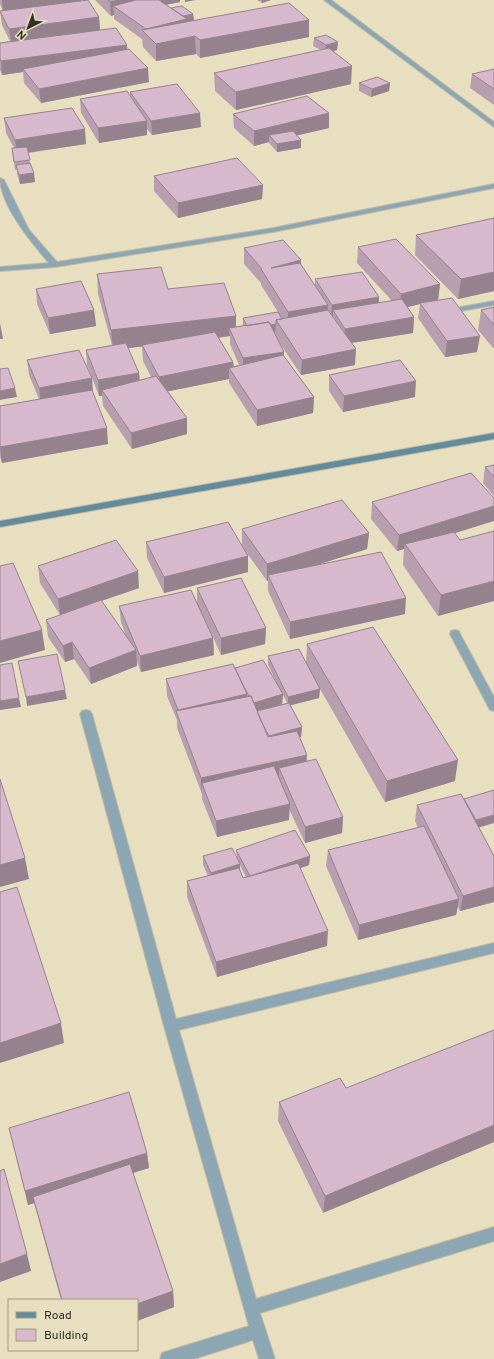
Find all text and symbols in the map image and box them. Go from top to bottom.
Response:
north arrow [8,8,48,48]
text: N [14,27,30,43]
legend [8,1299,138,1351]
text: Road [44,1308,72,1324]
text: Building [44,1328,88,1344]

